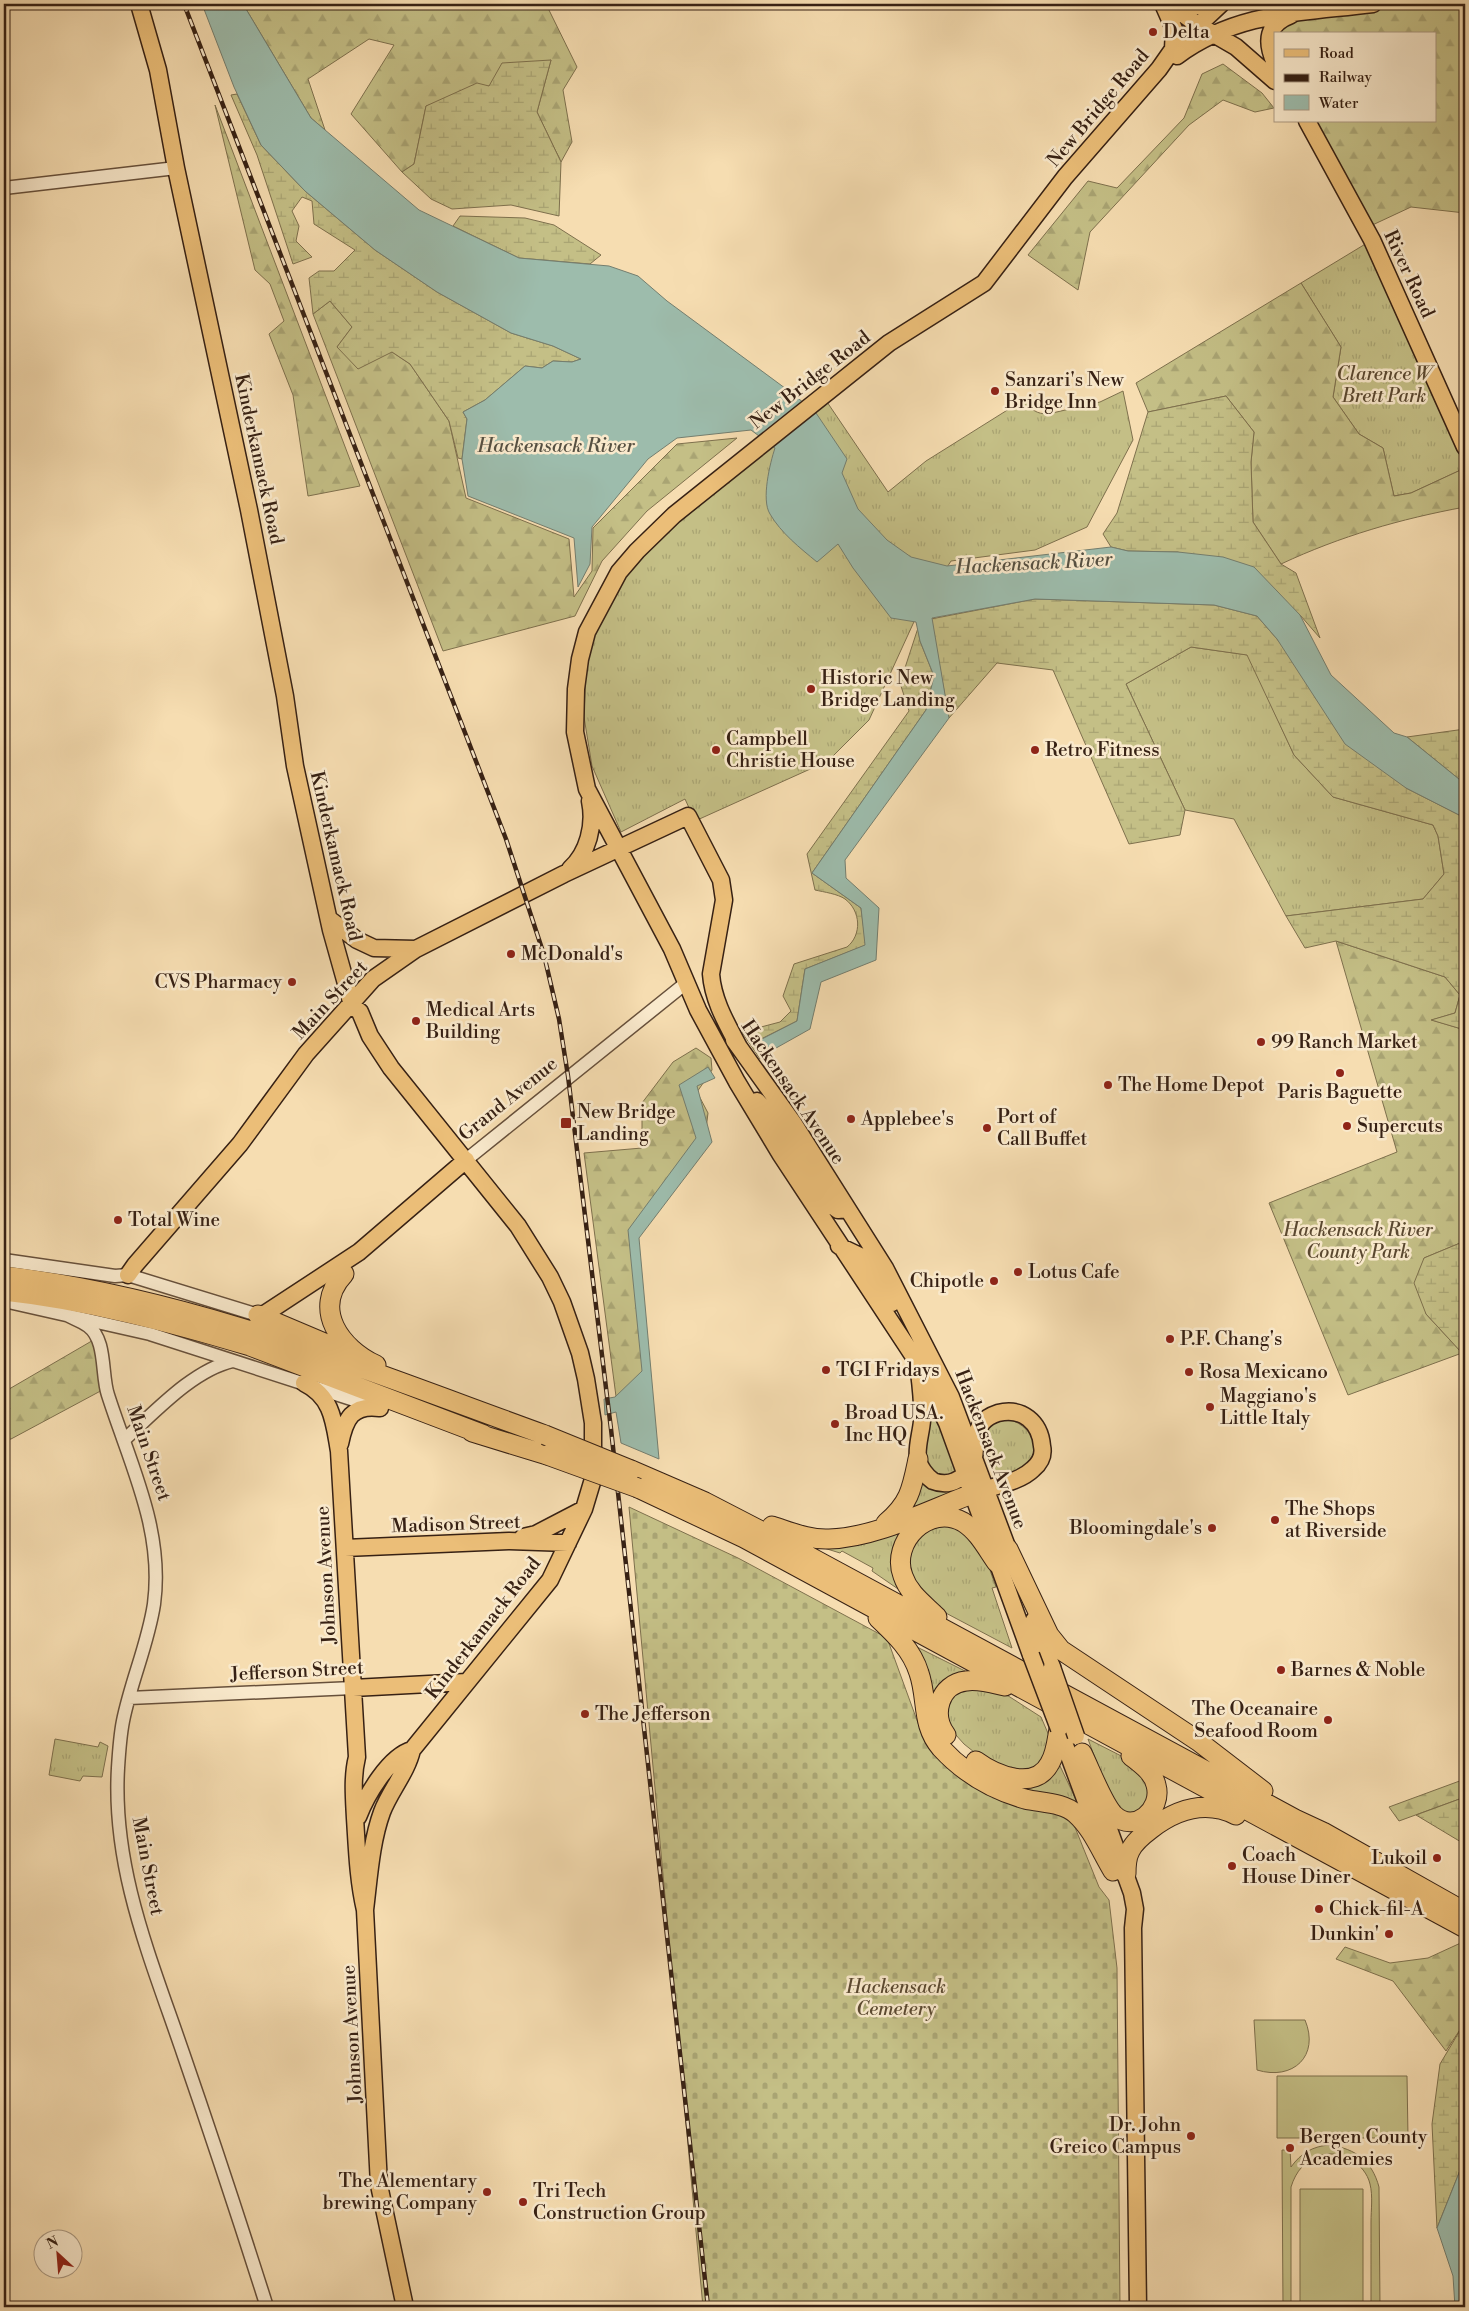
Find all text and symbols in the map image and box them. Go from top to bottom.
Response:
place label: Delta [1163,20,1210,44]
marker: Delta [1147,26,1159,38]
legend [1274,32,1436,122]
street label: New Bridge Road [1042,44,1154,172]
text: Road [1319,44,1354,63]
text: Railway [1319,68,1373,87]
text: Water [1318,94,1359,113]
street label: River Road [1378,226,1440,322]
street label: New Bridge Road [745,325,875,435]
park label: Clarence W Brett Park [1336,362,1435,408]
place label: Sanzari's New Bridge Inn [1004,368,1124,414]
street label: Kinderkamack Road [229,372,289,547]
marker: Sanzari's New Bridge Inn [989,385,1001,397]
water label: Hackensack River [476,434,635,459]
water label: Hackensack River [954,547,1114,581]
place label: Historic New Bridge Landing [820,666,955,712]
marker: Historic New Bridge Landing [805,683,817,695]
place label: Campbell Christie House [726,727,855,773]
place label: Retro Fitness [1045,738,1159,762]
marker: Campbell Christie House [710,744,722,756]
marker: Retro Fitness [1029,744,1041,756]
street label: Kinderkamack Road [305,769,367,944]
place label: McDonald's [521,942,623,966]
marker: McDonald's [505,948,517,960]
street label: Main Street [287,955,373,1045]
place label: CVS Pharmacy [155,970,283,994]
marker: CVS Pharmacy [286,976,298,988]
place label: Medical Arts Building [425,998,535,1044]
marker: Medical Arts Building [410,1015,422,1027]
street label: Hackensack Avenue [736,1015,850,1169]
place label: 99 Ranch Market [1271,1030,1418,1054]
marker: 99 Ranch Market [1255,1036,1267,1048]
street label: Grand Avenue [454,1052,562,1146]
marker: Paris Baguette [1334,1067,1346,1079]
place label: The Home Depot [1118,1073,1265,1097]
marker: The Home Depot [1102,1079,1114,1091]
place label: Paris Baguette [1278,1080,1402,1104]
place label: New Bridge Landing [577,1100,676,1146]
place label: Port of Call Buffet [997,1105,1088,1151]
place label: Applebee's [860,1107,954,1131]
marker: Applebee's [845,1113,857,1125]
place label: Supercuts [1357,1114,1443,1138]
marker: New Bridge Landing [559,1116,573,1130]
marker: Supercuts [1341,1120,1353,1132]
marker: Port of Call Buffet [981,1122,993,1134]
place label: Total Wine [128,1208,220,1232]
marker: Total Wine [112,1214,124,1226]
park label: Hackensack River County Park [1282,1218,1434,1264]
place label: Lotus Cafe [1028,1260,1120,1284]
marker: Lotus Cafe [1012,1266,1024,1278]
place label: Chipotle [910,1269,984,1293]
marker: Chipotle [988,1275,1000,1287]
place label: P.F. Chang's [1180,1327,1282,1351]
marker: P.F. Chang's [1164,1333,1176,1345]
place label: TGI Fridays [836,1358,939,1382]
place label: Rosa Mexicano [1199,1360,1328,1384]
marker: TGI Fridays [820,1364,832,1376]
street label: Hackensack Avenue [949,1366,1033,1532]
marker: Rosa Mexicano [1183,1366,1195,1378]
place label: Maggiano's Little Italy [1220,1384,1317,1430]
place label: Broad USA. Inc HQ [844,1401,944,1447]
marker: Maggiano's Little Italy [1204,1401,1216,1413]
street label: Main Street [121,1402,177,1504]
marker: Broad USA. Inc HQ [829,1418,841,1430]
place label: The Shops at Riverside [1285,1497,1387,1543]
street label: Johnson Avenue [310,1505,342,1646]
street label: Madison Street [391,1510,521,1538]
marker: The Shops at Riverside [1269,1514,1281,1526]
place label: Bloomingdale's [1068,1516,1202,1540]
marker: Bloomingdale's [1206,1522,1218,1534]
street label: Kinderkamack Road [420,1552,546,1704]
street label: Jefferson Street [229,1656,364,1687]
place label: Barnes & Noble [1290,1658,1425,1682]
marker: Barnes & Noble [1275,1664,1287,1676]
place label: The Oceanaire Seafood Room [1192,1697,1318,1743]
place label: The Jefferson [595,1702,711,1726]
marker: The Jefferson [579,1708,591,1720]
marker: The Oceanaire Seafood Room [1322,1714,1334,1726]
street label: Main Street [127,1815,169,1917]
place label: Coach House Diner [1242,1843,1351,1889]
place label: Lukoil [1371,1846,1427,1870]
marker: Lukoil [1431,1852,1443,1864]
marker: Coach House Diner [1226,1860,1238,1872]
place label: Chick-fil-A [1329,1897,1425,1921]
marker: Chick-fil-A [1313,1903,1325,1915]
place label: Dunkin' [1310,1922,1379,1946]
marker: Dunkin' [1383,1928,1395,1940]
street label: Johnson Avenue [336,1964,368,2105]
park label: Hackensack Cemetery [845,1975,946,2021]
place label: Dr. John Greico Campus [1050,2113,1181,2159]
place label: Bergen County Academies [1299,2125,1428,2171]
marker: Dr. John Greico Campus [1185,2130,1197,2142]
marker: Bergen County Academies [1284,2142,1296,2154]
place label: The Alementary brewing Company [323,2169,478,2215]
place label: Tri Tech Construction Group [533,2179,706,2225]
marker: The Alementary brewing Company [481,2186,493,2198]
marker: Tri Tech Construction Group [517,2196,529,2208]
north arrow [32,2228,82,2278]
text: N [44,2233,62,2254]

